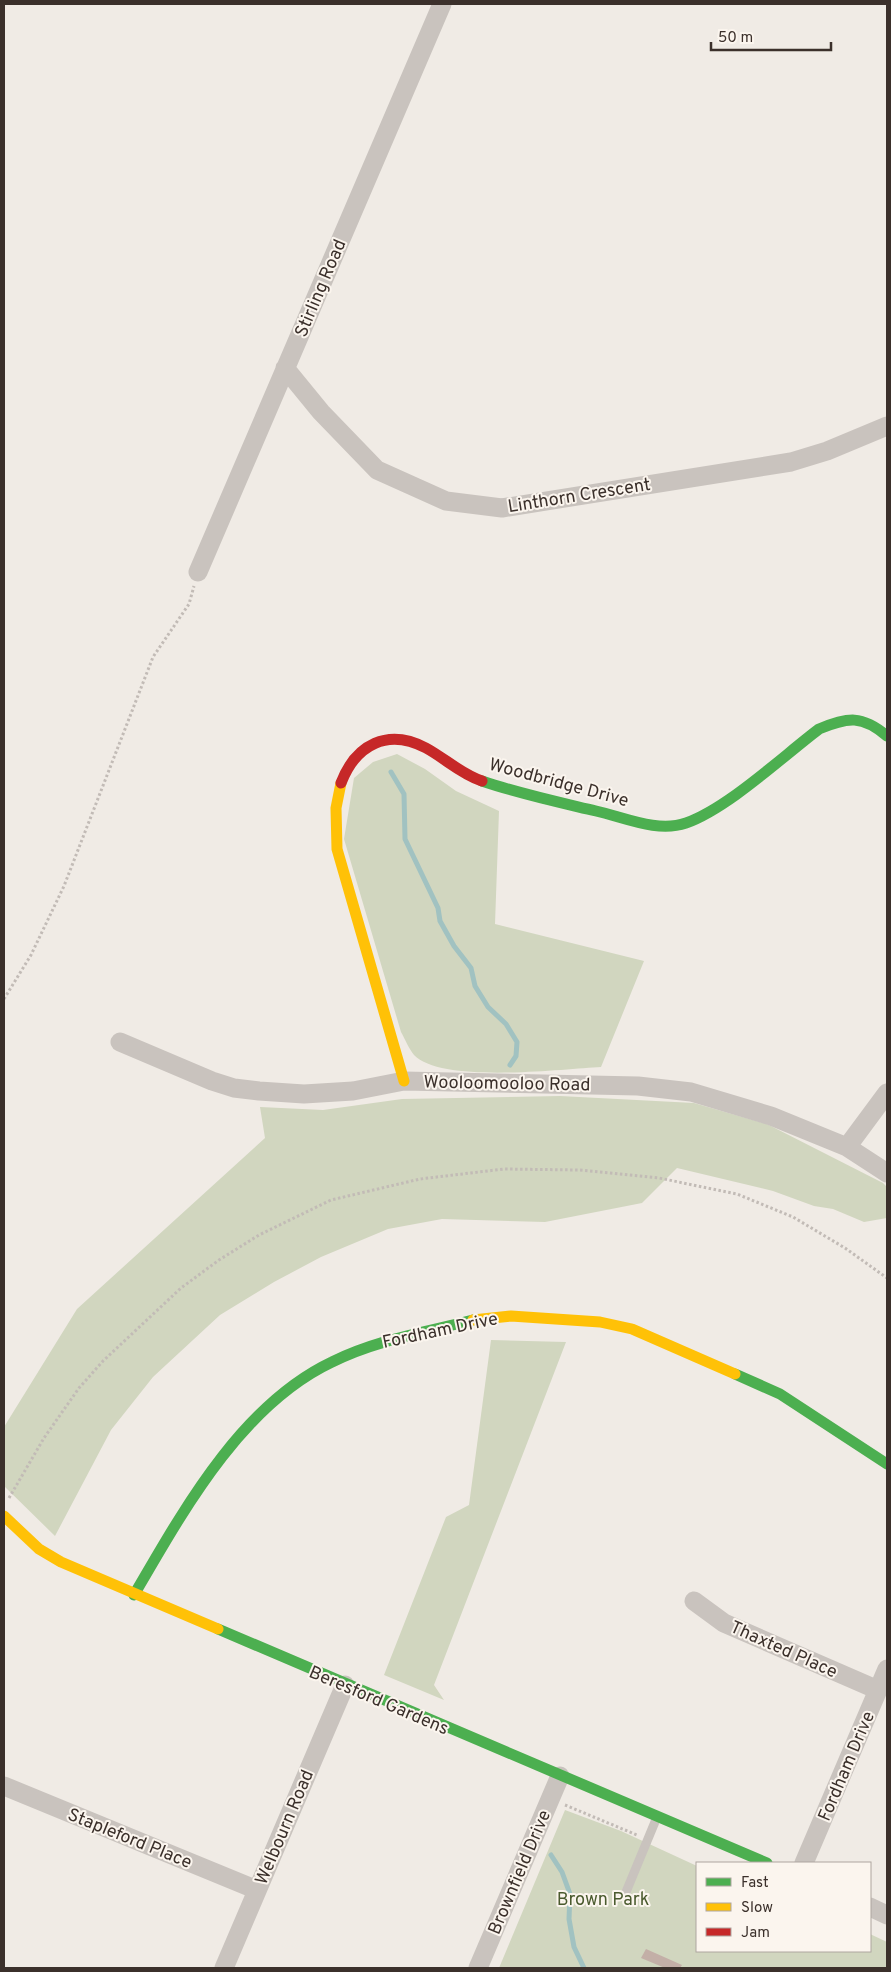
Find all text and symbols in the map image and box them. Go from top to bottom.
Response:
scale bar [711,20,831,52]
text: 50 m [718,29,753,48]
street label: Stirling Road [290,236,352,341]
street label: Linthorn Crescent [506,474,652,519]
street label: Woodbridge Drive [486,754,631,813]
street label: Wooloomooloo Road [423,1072,591,1097]
street label: Fordham Drive [381,1308,500,1355]
street label: Thaxted Place [726,1616,841,1684]
street label: Beresford Gardens [305,1662,452,1741]
street label: Fordham Drive [814,1708,881,1825]
street label: Welbourn Road [251,1767,320,1889]
street label: Stapleford Place [64,1804,195,1875]
street label: Brownfield Drive [484,1807,557,1938]
legend [696,1862,871,1952]
text: Fast [741,1874,769,1893]
park label: Brown Park [557,1889,649,1912]
text: Slow [741,1899,773,1918]
text: Jam [741,1924,770,1943]

